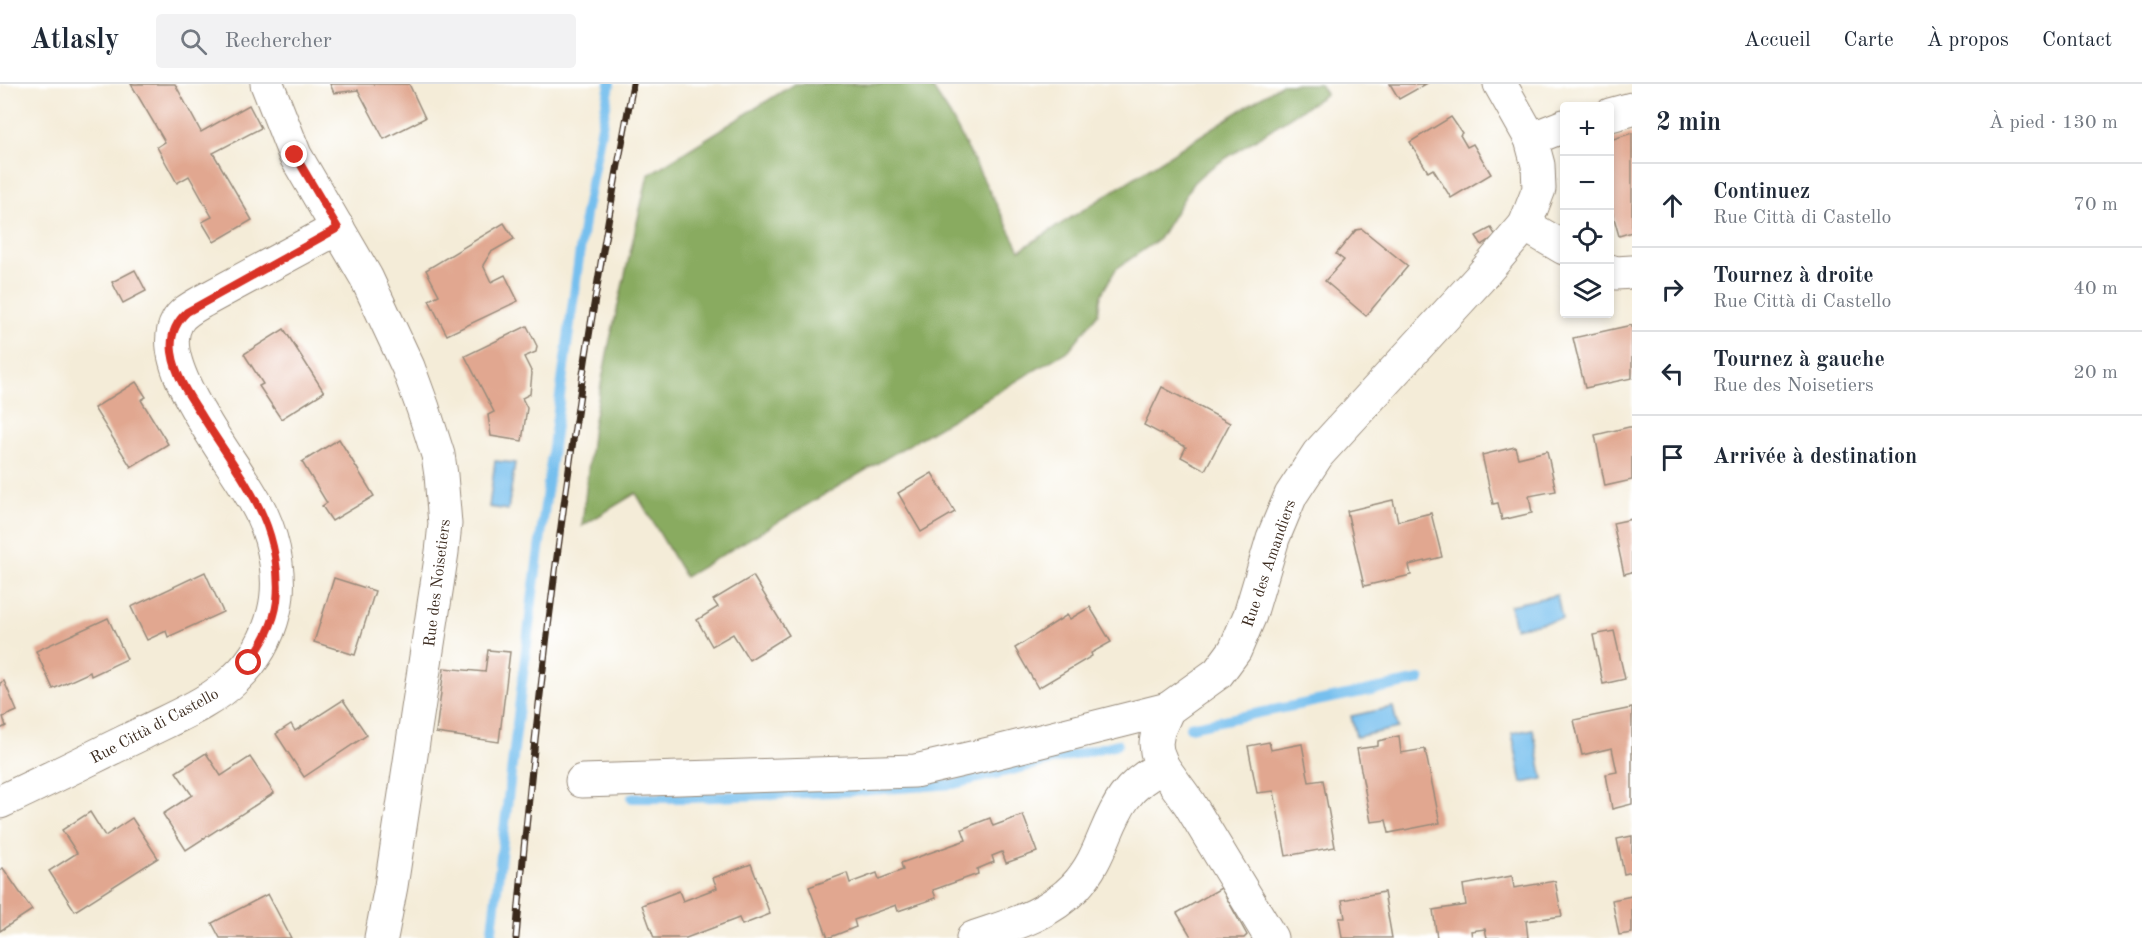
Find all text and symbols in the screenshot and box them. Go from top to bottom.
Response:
search box [156,14,576,68]
icon: search [177,25,210,58]
text: Atlasly [30,27,120,55]
text: Rechercher [225,30,332,52]
text: Accueil [1744,30,1811,51]
text: Carte [1844,30,1894,51]
text: À propos [1927,30,2009,51]
text: Contact [2042,30,2112,51]
map controls [1560,102,1614,318]
button: + [1560,102,1614,156]
text: 2 min [1656,110,1721,136]
text: À pied · 130 m [1989,113,2118,133]
route end [281,141,307,167]
button: − [1560,156,1614,210]
text: Continuez [1713,181,1810,203]
icon: ahead [1656,189,1689,222]
text: 70 m [2073,195,2118,215]
text: Rue Città di Castello [1713,208,1891,228]
button: locate [1560,210,1614,264]
button: layers [1560,264,1614,318]
text: Tournez à droite [1713,265,1874,287]
icon: right [1656,273,1689,306]
text: 40 m [2073,279,2118,299]
text: Rue Città di Castello [1713,292,1891,312]
text: Tournez à gauche [1713,349,1885,371]
icon: left [1656,357,1689,390]
text: 20 m [2073,363,2118,383]
text: Rue des Noisetiers [1713,376,1874,396]
icon: arrive [1656,441,1689,474]
text: Arrivée à destination [1713,446,1917,468]
street label: Rue des Amandiers [1241,498,1299,630]
street label: Rue des Noisetiers [422,518,454,648]
route start [235,649,261,675]
street label: Rue Città di Castello [88,686,222,767]

